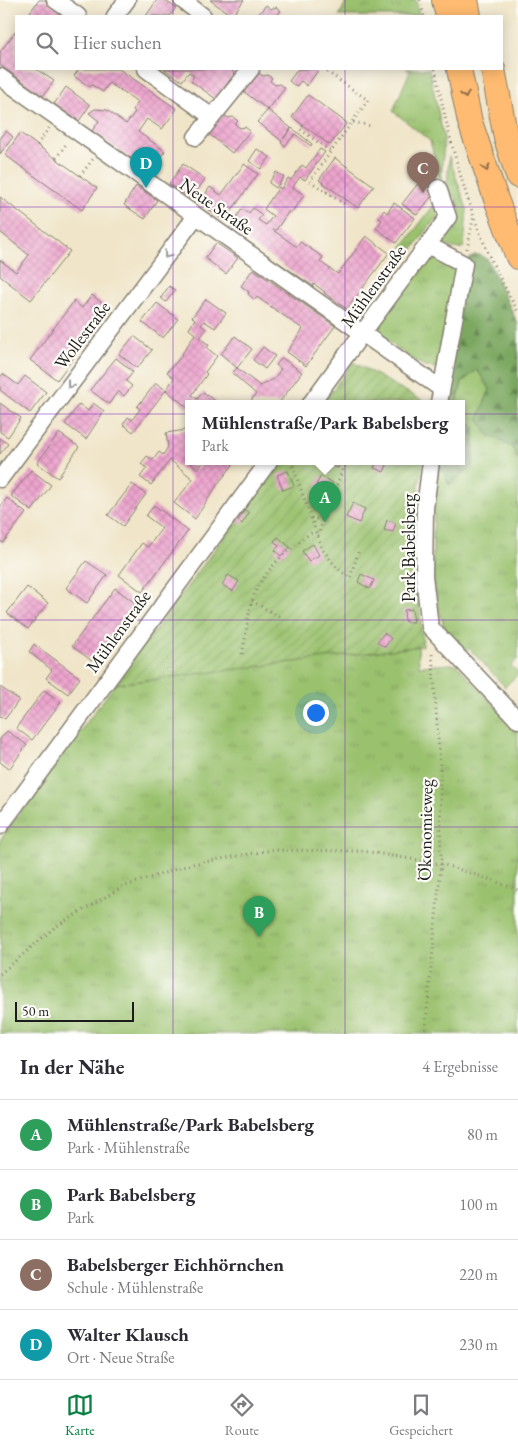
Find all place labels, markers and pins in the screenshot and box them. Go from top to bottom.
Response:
pin: D [130,147,162,188]
pin: C [407,152,439,193]
pin: A [309,481,341,522]
pin: B [243,896,275,937]

